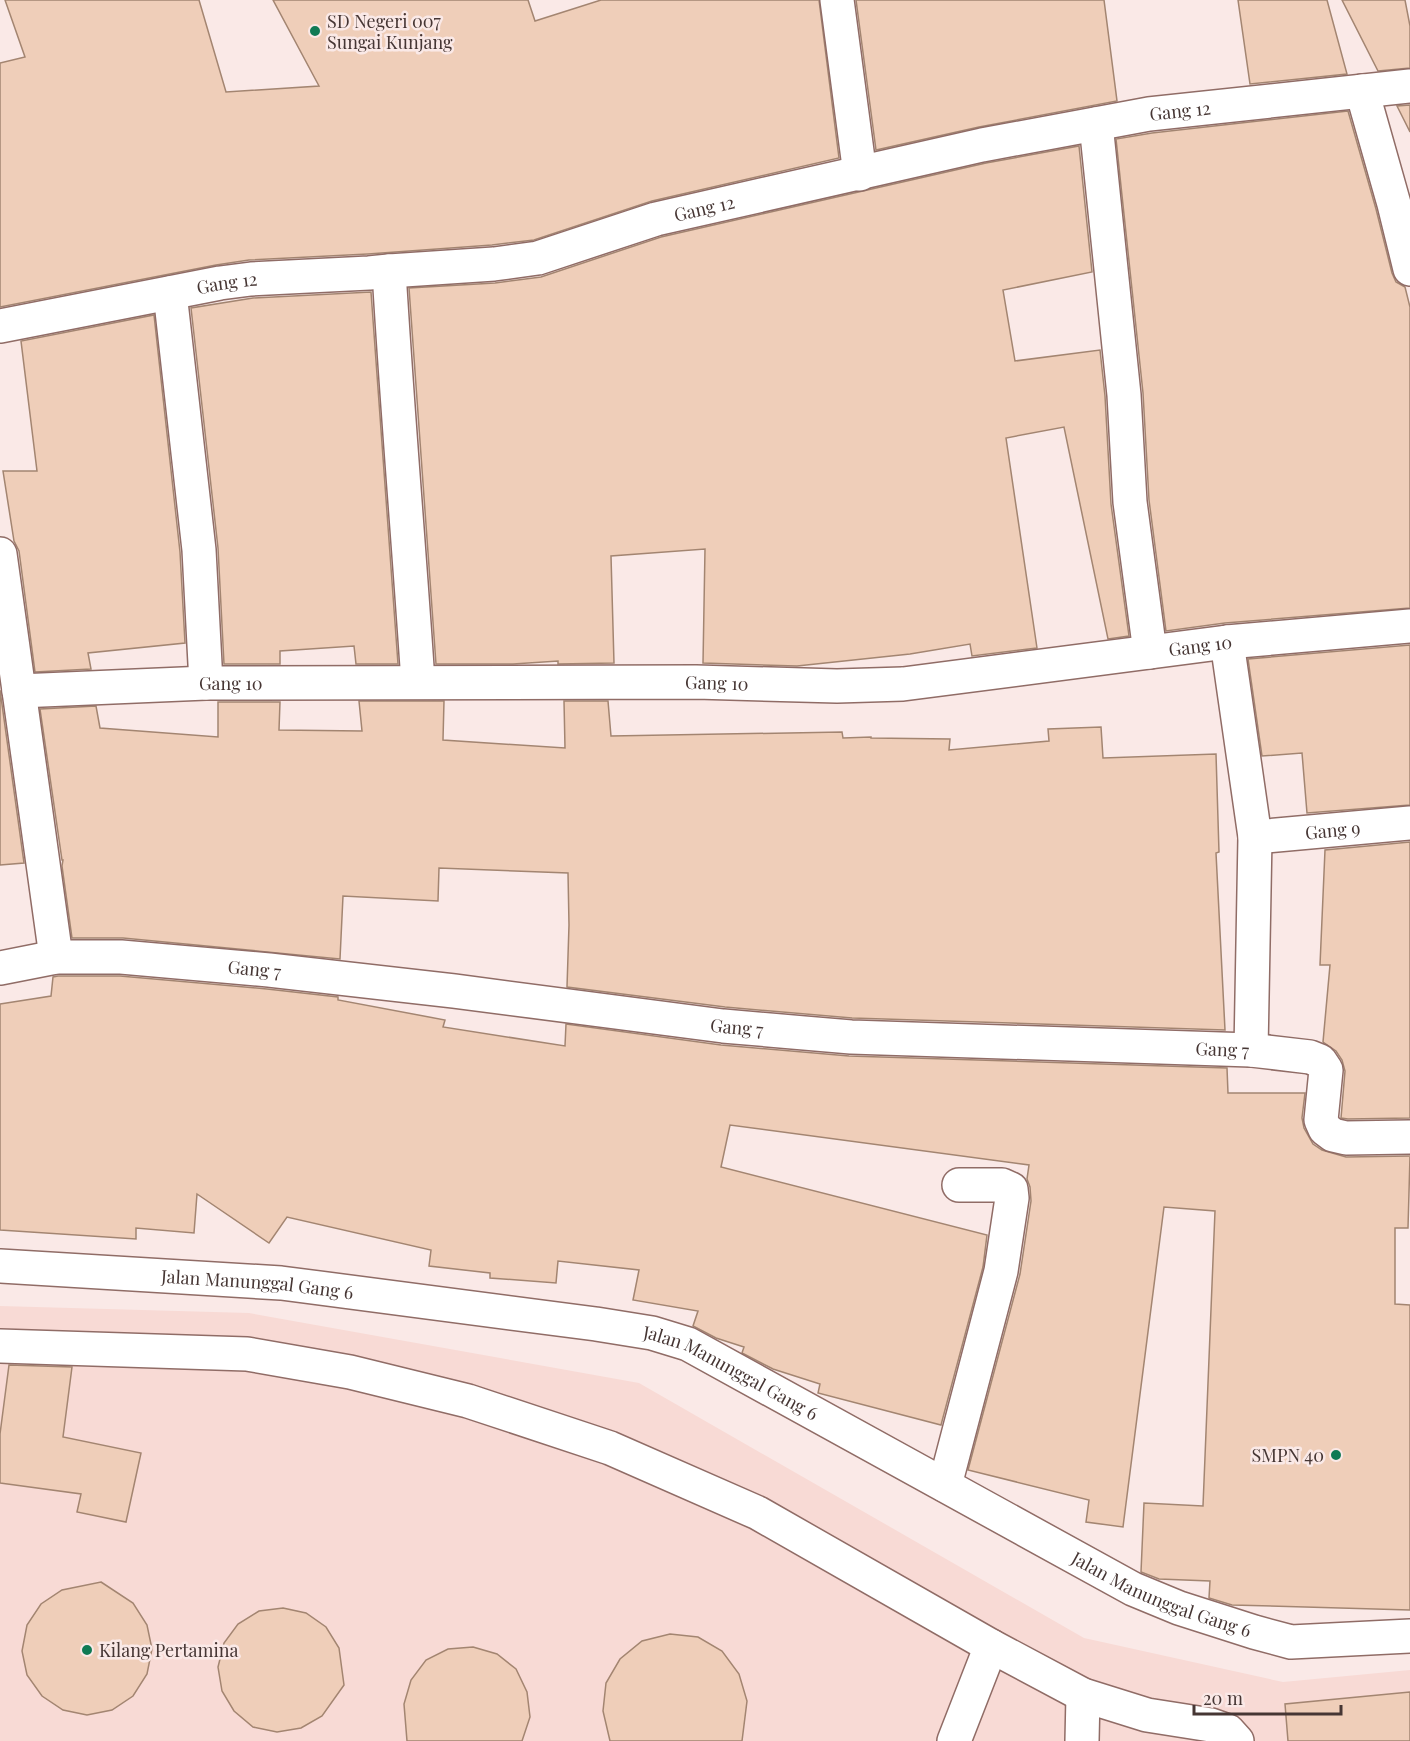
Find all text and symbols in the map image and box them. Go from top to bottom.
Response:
place label: SD Negeri 007 Sungai Kunjang [327,9,453,54]
marker: SD Negeri 007 Sungai Kunjang [308,24,322,38]
street label: Gang 12 [1148,95,1212,126]
street label: Gang 12 [672,190,737,227]
street label: Gang 12 [194,267,258,299]
street label: Gang 10 [1167,629,1233,661]
street label: Gang 10 [685,670,749,695]
street label: Gang 10 [199,671,263,695]
street label: Gang 9 [1304,816,1361,844]
street label: Gang 7 [227,954,283,983]
street label: Gang 7 [709,1012,765,1041]
street label: Gang 7 [1195,1036,1250,1062]
street label: Jalan Manunggal Gang 6 [159,1264,355,1304]
street label: Jalan Manunggal Gang 6 [641,1320,823,1425]
place label: SMPN 40 [1252,1443,1324,1467]
marker: SMPN 40 [1329,1448,1343,1462]
street label: Jalan Manunggal Gang 6 [1067,1545,1254,1642]
place label: Kilang Pertamina [99,1638,239,1662]
marker: Kilang Pertamina [80,1643,94,1657]
scale bar [1194,1678,1341,1716]
text: 20 m [1203,1686,1243,1710]

